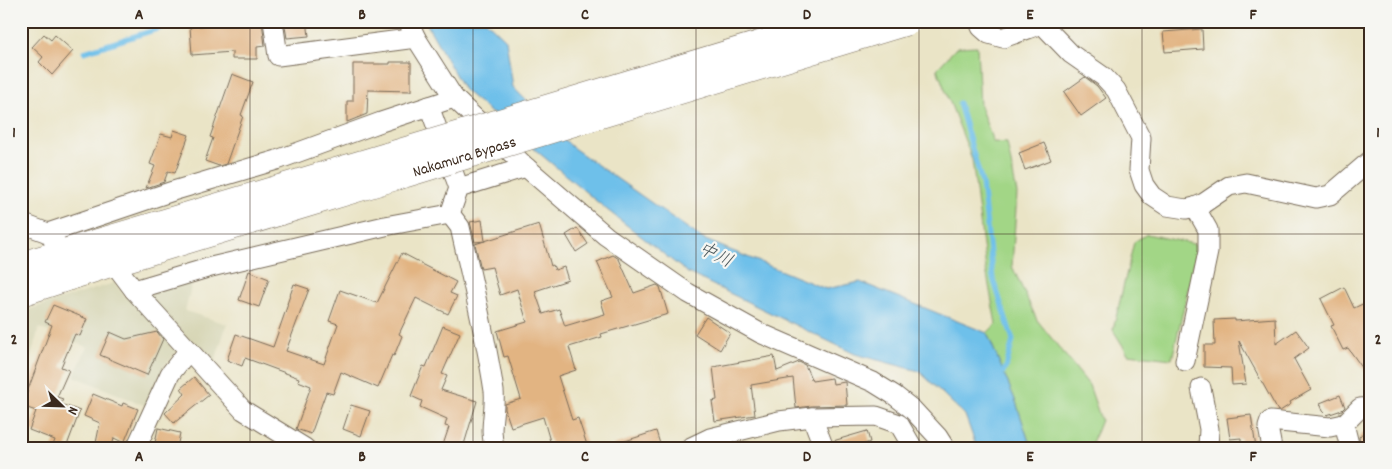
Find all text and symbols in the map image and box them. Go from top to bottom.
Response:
text: A [135,4,144,27]
text: B [358,4,366,27]
text: C [581,4,589,27]
text: D [803,4,812,27]
text: E [1026,4,1034,27]
text: F [1249,4,1257,27]
text: 1 [12,122,16,145]
text: 1 [1376,122,1380,145]
street label: Nakamura Bypass [410,131,519,184]
water label: 中川 [693,237,737,275]
text: 2 [11,329,18,352]
text: 2 [1375,329,1382,352]
north arrow [38,382,88,432]
text: N [62,403,83,417]
text: A [135,446,144,469]
text: B [358,446,366,469]
text: C [581,446,589,469]
text: D [803,446,812,469]
text: E [1026,446,1034,469]
text: F [1249,446,1257,469]

